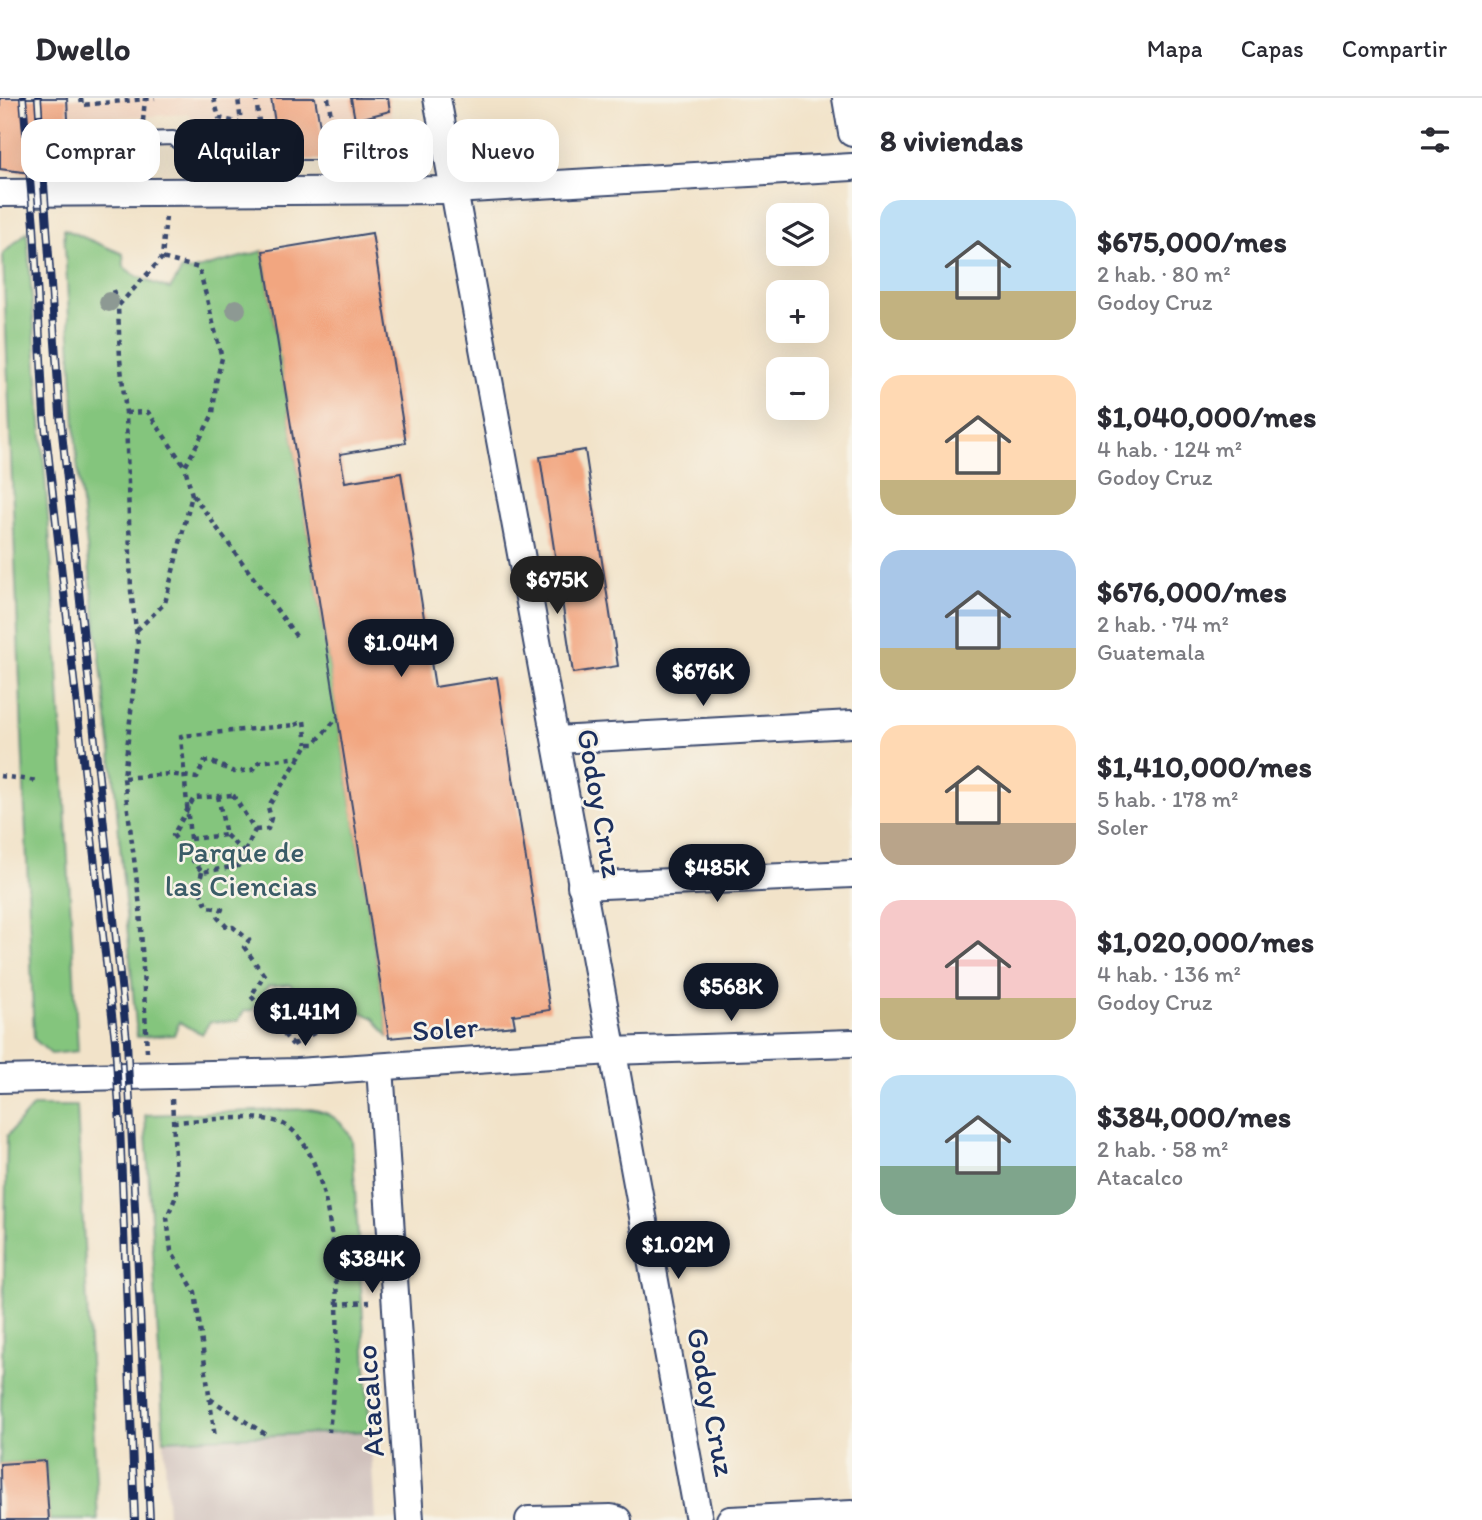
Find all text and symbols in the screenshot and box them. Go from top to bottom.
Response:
text: Dwello [35,29,131,68]
text: Mapa [1147,34,1203,63]
text: Capas [1241,34,1304,63]
text: Compartir [1342,34,1447,63]
chip: Comprar [21,119,160,182]
chip: Alquilar [174,119,304,182]
chip: Filtros [318,119,433,182]
chip: Nuevo [447,119,559,182]
icon: filters [1416,121,1454,159]
text: 8 viviendas [880,122,1023,159]
map controls [766,203,829,420]
button: layers [766,203,829,266]
text: $675,000/mes [1097,223,1287,260]
icon: home [936,228,1020,312]
text: 2 hab. · 80 m² [1097,260,1231,288]
button: + [766,280,829,343]
text: Godoy Cruz [1097,288,1212,316]
button: − [766,357,829,420]
text: $1,040,000/mes [1097,398,1316,435]
icon: home [936,403,1020,487]
text: 4 hab. · 124 m² [1097,435,1242,463]
text: Godoy Cruz [1097,463,1212,491]
pin: $675K [508,556,606,616]
text: $675K [526,565,588,593]
text: $676,000/mes [1097,573,1287,610]
icon: home [936,578,1020,662]
text: 2 hab. · 74 m² [1097,610,1229,638]
pin: $1.04M [344,620,458,679]
text: $1.04M [364,628,438,656]
text: Guatemala [1097,638,1205,666]
pin: $676K [654,648,752,708]
text: $676K [672,657,734,685]
street label: Godoy Cruz [569,726,632,880]
text: $1,410,000/mes [1097,748,1312,785]
icon: home [936,753,1020,837]
text: 5 hab. · 178 m² [1097,785,1238,813]
text: Soler [1097,813,1148,841]
park label: Parque de las Ciencias [165,833,317,904]
pin: $485K [668,844,766,904]
text: $485K [685,853,749,881]
text: $1,020,000/mes [1097,923,1314,960]
icon: home [936,928,1020,1012]
text: 4 hab. · 136 m² [1097,960,1241,988]
pin: $568K [682,964,780,1023]
text: $568K [699,972,763,1000]
pin: $1.41M [248,988,362,1048]
text: Godoy Cruz [1097,988,1212,1016]
text: $1.41M [270,997,340,1025]
street label: Soler [411,1008,480,1049]
text: $384,000/mes [1097,1098,1291,1135]
icon: home [936,1103,1020,1187]
text: 2 hab. · 58 m² [1097,1135,1229,1163]
text: Atacalco [1097,1163,1183,1191]
pin: $1.02M [621,1222,735,1281]
text: $1.02M [642,1230,714,1258]
pin: $384K [323,1236,421,1295]
text: $384K [339,1244,405,1272]
street label: Godoy Cruz [679,1325,744,1479]
street label: Atacalco [347,1344,392,1458]

